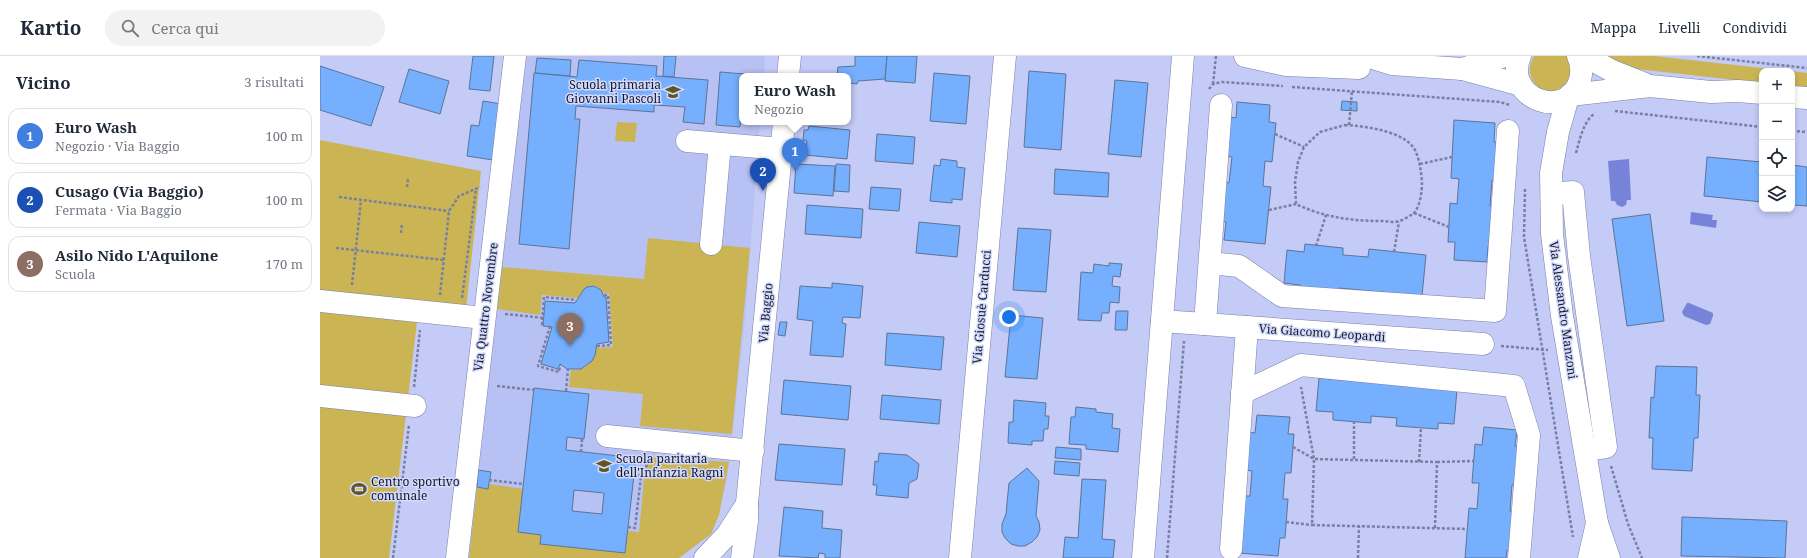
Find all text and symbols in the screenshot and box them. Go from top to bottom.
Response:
search box [105,10,385,46]
text: Kartio [20,15,81,41]
icon: search [119,17,141,39]
text: Cerca qui [151,18,219,38]
text: Mappa [1590,18,1637,37]
text: Livelli [1659,18,1701,37]
text: Condividi [1723,18,1787,37]
map controls [1759,68,1795,212]
button: + [1759,68,1795,104]
text: Vicino [16,71,71,94]
text: 3 risultati [244,73,304,91]
popup [739,73,851,125]
place label: Scuola primaria Giovanni Pascoli [566,76,661,107]
text: Euro Wash [754,80,836,100]
school or university icon: Scuola primaria Giovanni Pascoli [664,83,682,101]
text: Negozio [754,100,804,118]
button: − [1759,104,1795,140]
text: Euro Wash [55,117,137,137]
text: 1 [26,127,34,145]
text: 100 m [266,127,303,145]
text: Negozio · Via Baggio [55,137,180,155]
pin: 1 [782,138,808,171]
button: locate [1759,140,1795,176]
pin: 2 [750,158,776,191]
button: layers [1759,176,1795,212]
text: Cusago (Via Baggio) [55,181,204,201]
text: 2 [26,191,34,209]
text: 100 m [266,191,303,209]
text: Fermata · Via Baggio [55,201,182,219]
street label: Via Alessandro Manzoni [1545,240,1582,380]
street label: Via Quattro Novembre [469,242,502,372]
text: Asilo Nido L'Aquilone [55,245,218,265]
street label: Via Giosuè Carducci [968,249,995,365]
text: 3 [26,255,34,273]
text: 170 m [266,255,303,273]
text: Scuola [55,265,96,283]
street label: Via Baggio [754,282,777,344]
your location [999,307,1019,327]
pin: 3 [557,313,583,346]
street label: Via Giacomo Leopardi [1258,320,1386,345]
place label: Scuola paritaria dell'Infanzia Ragni [616,450,724,481]
school or university icon: Scuola paritaria dell'Infanzia Ragni [595,457,613,475]
place label: Centro sportivo comunale [371,473,460,504]
sports icon: Centro sportivo comunale [350,480,368,498]

